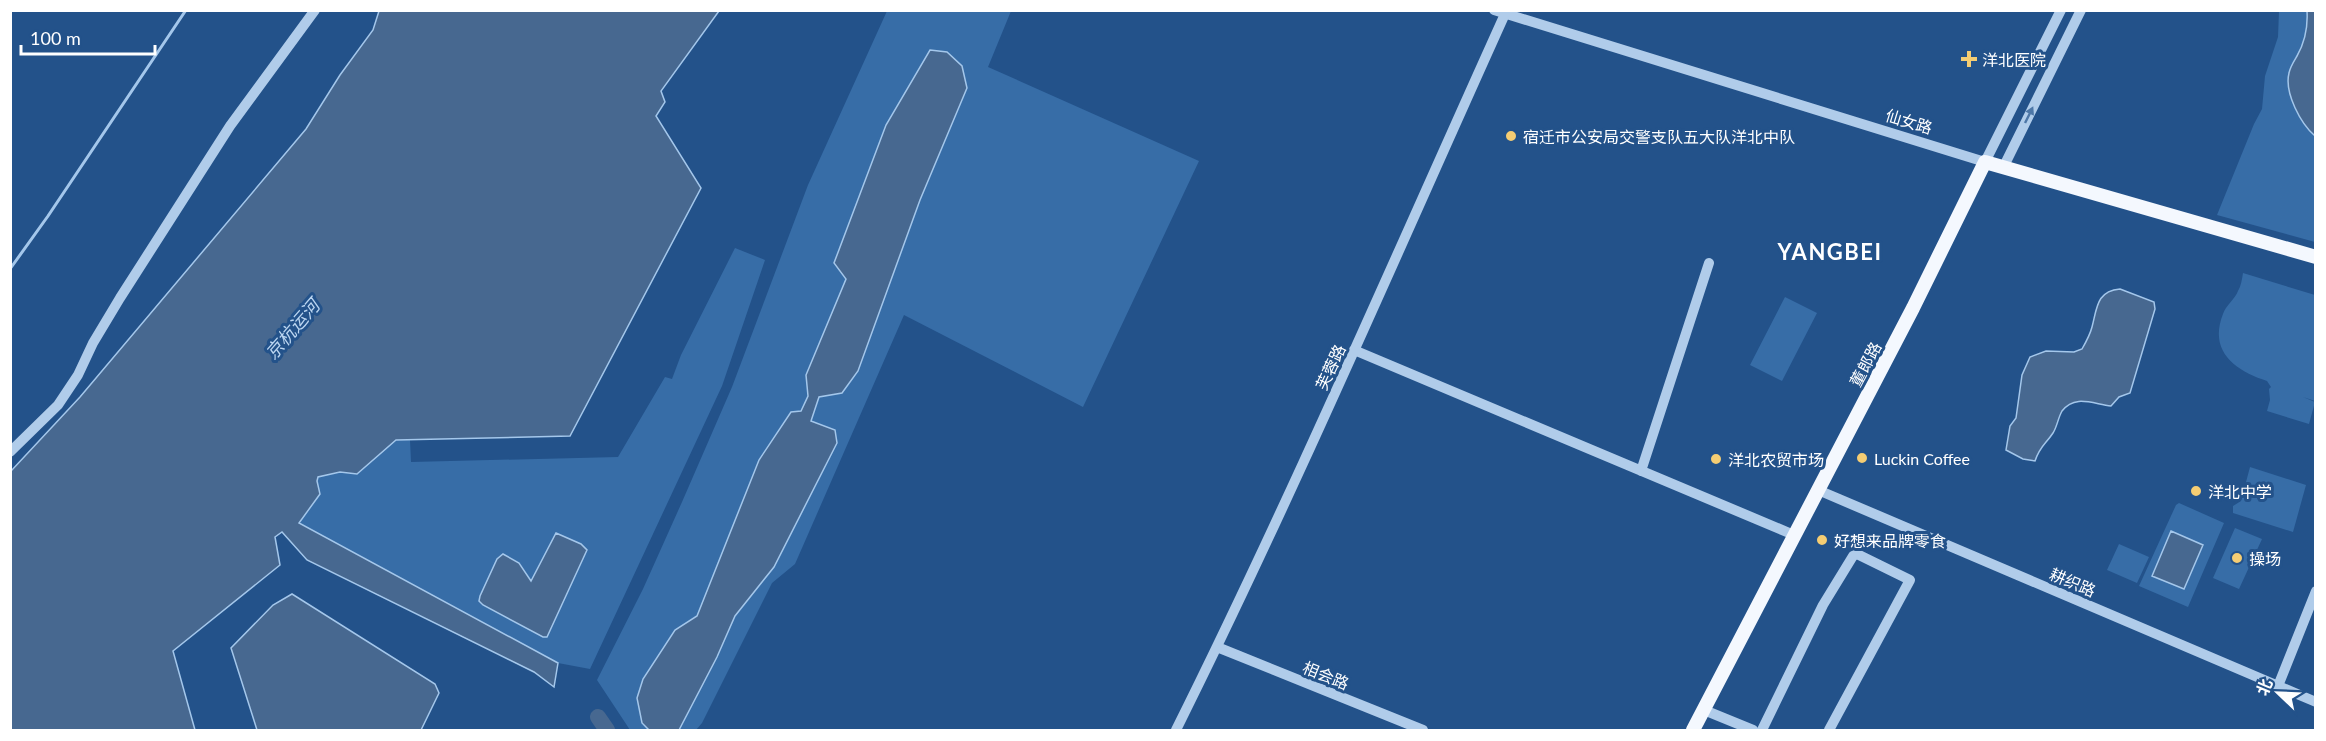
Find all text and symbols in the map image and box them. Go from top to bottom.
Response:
scale bar [21,18,154,56]
text: 100 m [30,27,81,49]
marker: 洋北医院 [1960,50,1978,68]
place label: 洋北医院 [1982,50,2046,69]
street label: 仙女路 [1883,105,1935,137]
one-way arrow [2023,106,2033,124]
place label: 宿迁市公安局交警支队五大队洋北中队 [1523,127,1795,146]
marker: 宿迁市公安局交警支队五大队洋北中队 [1504,129,1518,143]
district label: YANGBEI [1777,238,1882,265]
water label: 京杭运河 [260,292,326,363]
street label: 董郎路 [1845,338,1885,390]
street label: 芙蓉路 [1311,341,1349,393]
place label: Luckin Coffee [1874,449,1970,468]
place label: 洋北农贸市场 [1728,450,1824,469]
marker: Luckin Coffee [1855,451,1869,465]
marker: 洋北农贸市场 [1709,452,1723,466]
place label: 洋北中学 [2208,482,2272,501]
marker: 洋北中学 [2189,484,2203,498]
place label: 好想来品牌零食 [1834,531,1946,550]
marker: 好想来品牌零食 [1815,533,1829,547]
place label: 操场 [2249,549,2281,568]
marker: 操场 [2230,551,2244,565]
street label: 耕织路 [2047,564,2099,600]
street label: 相会路 [1300,657,1352,693]
north arrow [2248,663,2308,723]
text: 北 [2252,676,2276,698]

